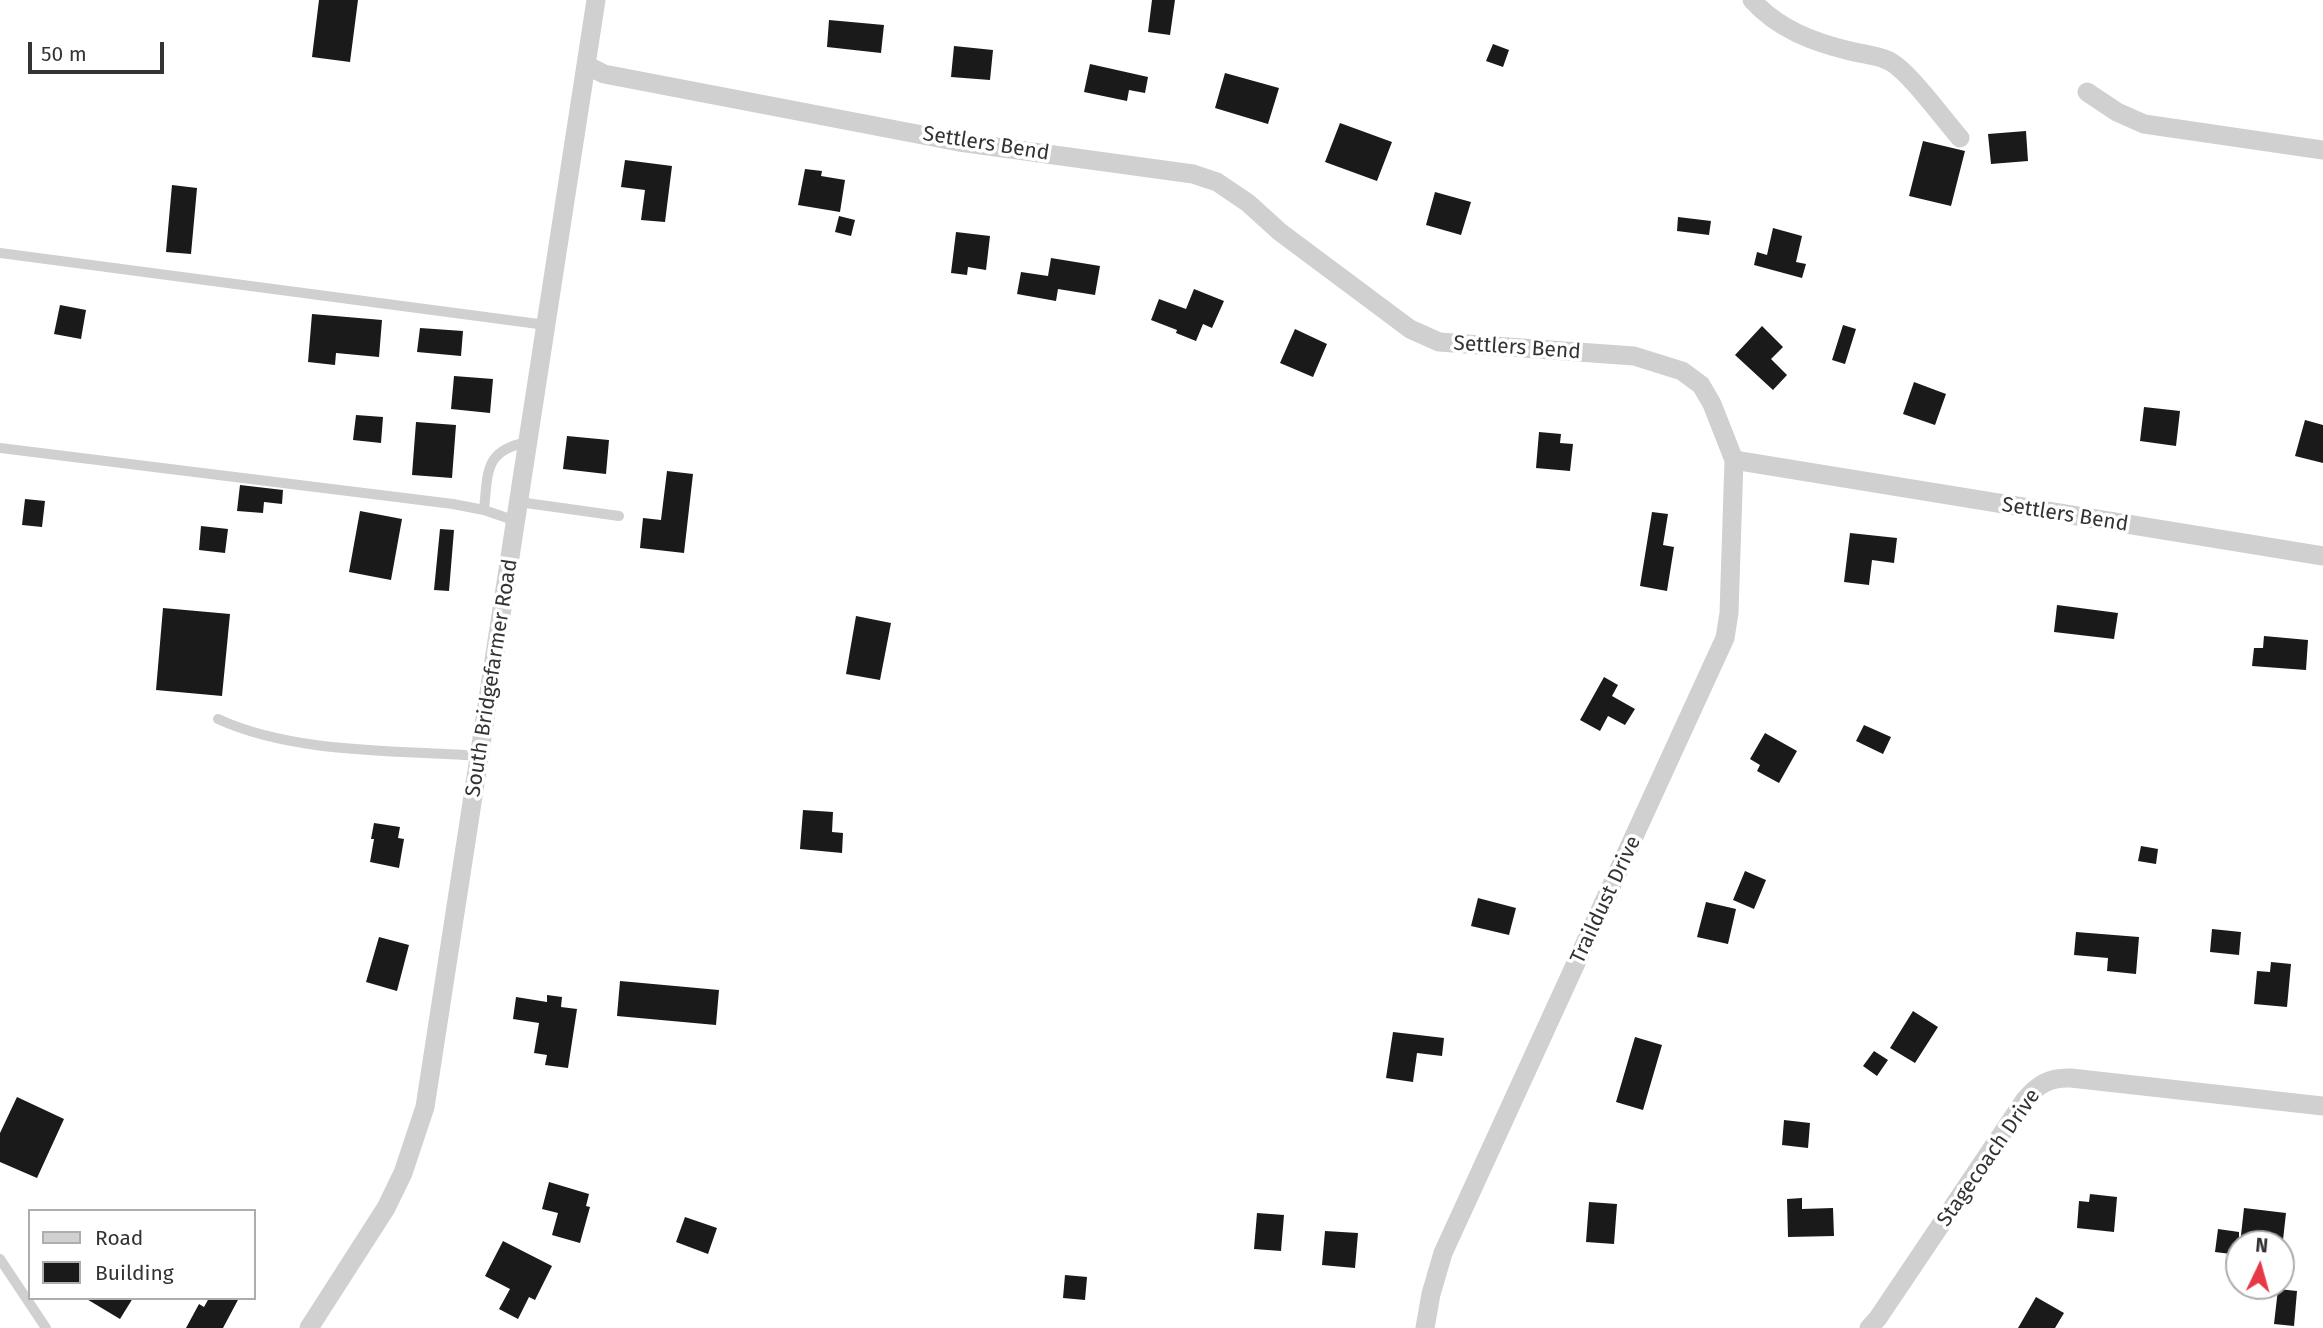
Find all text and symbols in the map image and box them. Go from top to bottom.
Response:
scale bar [32,28,168,72]
text: 50 m [41,41,87,67]
street label: Settlers Bend [921,122,1051,166]
street label: Settlers Bend [1452,331,1582,365]
street label: Settlers Bend [2000,493,2130,537]
street label: South Bridgefarmer Road [461,557,523,799]
street label: Traildust Drive [1565,832,1647,968]
street label: Stagecoach Drive [1932,1084,2046,1232]
legend [28,1209,256,1300]
text: Road [95,1225,143,1251]
north arrow [2225,1230,2295,1300]
text: N [2254,1234,2269,1258]
text: Building [95,1260,174,1286]

